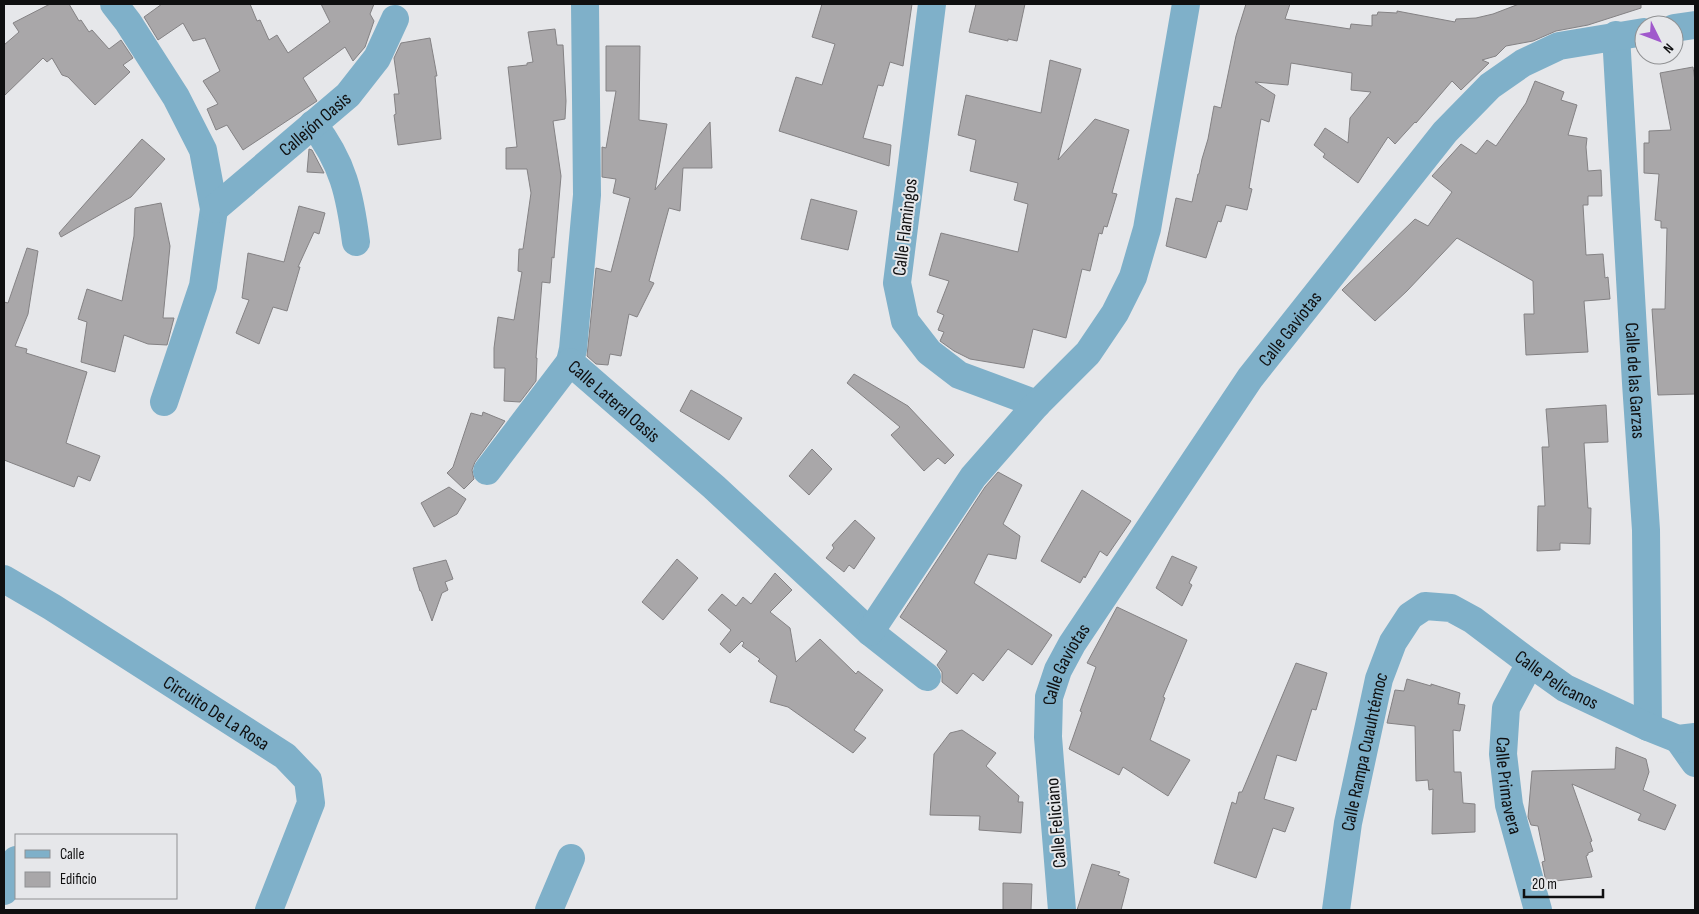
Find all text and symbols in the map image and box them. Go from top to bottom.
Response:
north arrow [1634,15,1684,65]
text: N [1659,40,1677,57]
street label: Callejón Oasis [275,87,356,162]
street label: Calle Flamingos [888,177,923,277]
street label: Calle Gaviotas [1254,287,1327,371]
street label: Calle de las Garzas [1620,322,1650,440]
street label: Calle Lateral Oasis [563,356,664,448]
street label: Calle Gaviotas [1039,619,1096,706]
street label: Calle Pelícanos [1510,646,1602,715]
street label: Calle Rampa Cuauhtémoc [1337,669,1394,832]
street label: Circuito De La Rosa [158,671,273,756]
street label: Calle Primavera [1490,736,1526,837]
street label: Calle Feliciano [1041,777,1072,869]
legend [15,834,178,899]
text: Calle [60,845,84,864]
scale bar [1524,866,1603,898]
text: Edificio [60,870,97,889]
text: 20 m [1532,875,1557,894]

